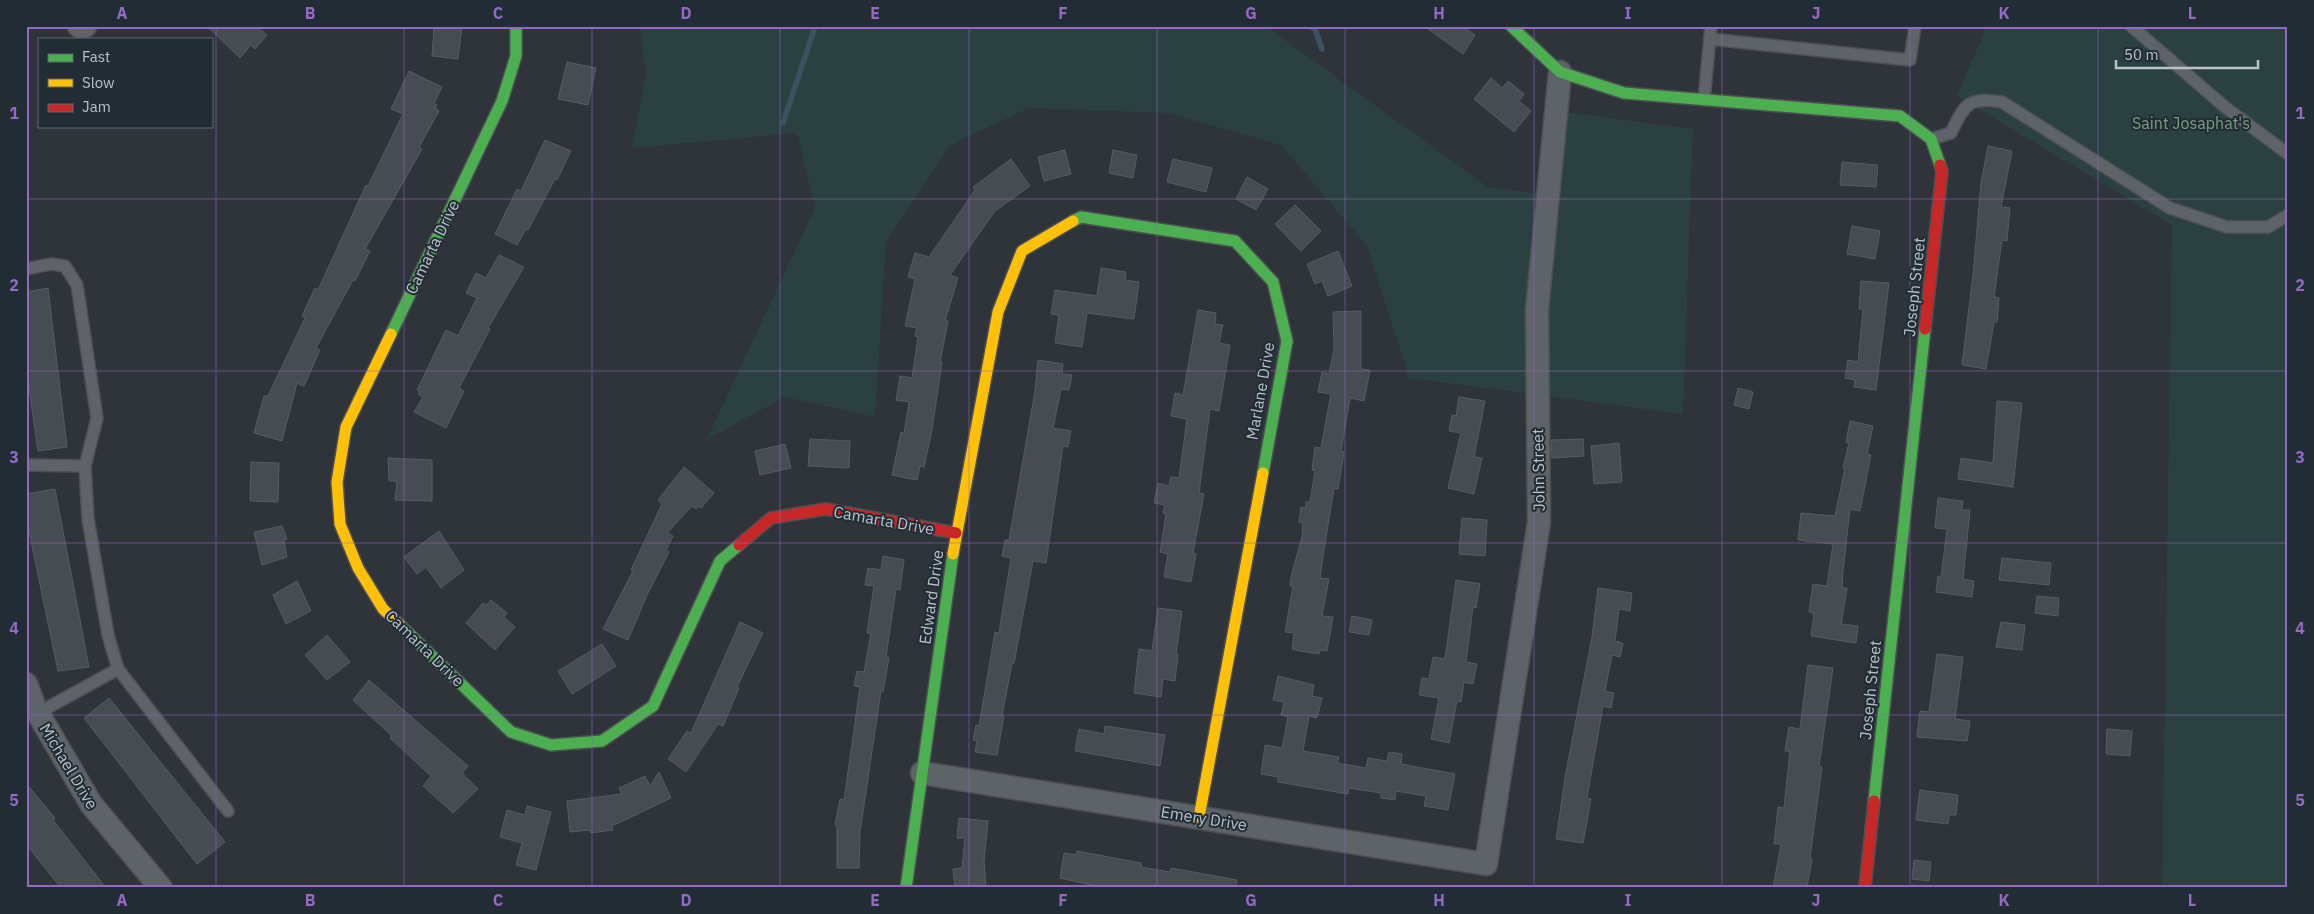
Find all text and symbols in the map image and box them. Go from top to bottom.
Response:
text: A [117,3,128,23]
text: B [305,3,316,23]
text: C [493,3,503,23]
text: D [680,3,692,23]
text: E [870,3,880,23]
text: F [1058,3,1068,23]
text: G [1245,3,1257,23]
text: H [1433,3,1445,23]
text: I [1625,3,1632,23]
text: J [1812,3,1820,23]
text: K [1998,3,2010,23]
text: L [2188,3,2196,23]
legend [38,38,212,128]
scale bar [2116,38,2259,70]
text: 50 m [2124,45,2159,64]
text: Fast [82,47,110,66]
text: Slow [82,73,115,92]
text: Jam [82,97,111,116]
text: 1 [9,103,19,123]
text: 1 [2295,103,2305,123]
park label: Saint Josaphat's [2132,113,2250,133]
street label: Camarta Drive [401,197,463,297]
street label: Joseph Street [1899,236,1929,338]
text: 2 [9,275,19,295]
text: 2 [2295,275,2305,295]
street label: Marlane Drive [1242,340,1278,442]
street label: John Street [1527,428,1549,512]
text: 3 [9,447,19,467]
text: 3 [2295,447,2305,467]
street label: Camarta Drive [832,501,936,539]
street label: Edward Drive [914,548,948,645]
street label: Camarta Drive [381,605,469,691]
text: 4 [9,618,19,638]
text: 4 [2295,618,2305,638]
street label: Joseph Street [1855,639,1885,741]
street label: Michael Drive [36,719,103,813]
text: 5 [9,790,19,810]
text: 5 [2295,790,2305,810]
street label: Emery Drive [1159,801,1249,835]
text: A [117,890,128,910]
text: B [305,890,316,910]
text: C [493,890,503,910]
text: D [680,890,692,910]
text: E [870,890,880,910]
text: F [1058,890,1068,910]
text: G [1245,890,1257,910]
text: H [1433,890,1445,910]
text: I [1625,890,1632,910]
text: J [1812,890,1820,910]
text: K [1998,890,2010,910]
text: L [2188,890,2196,910]

